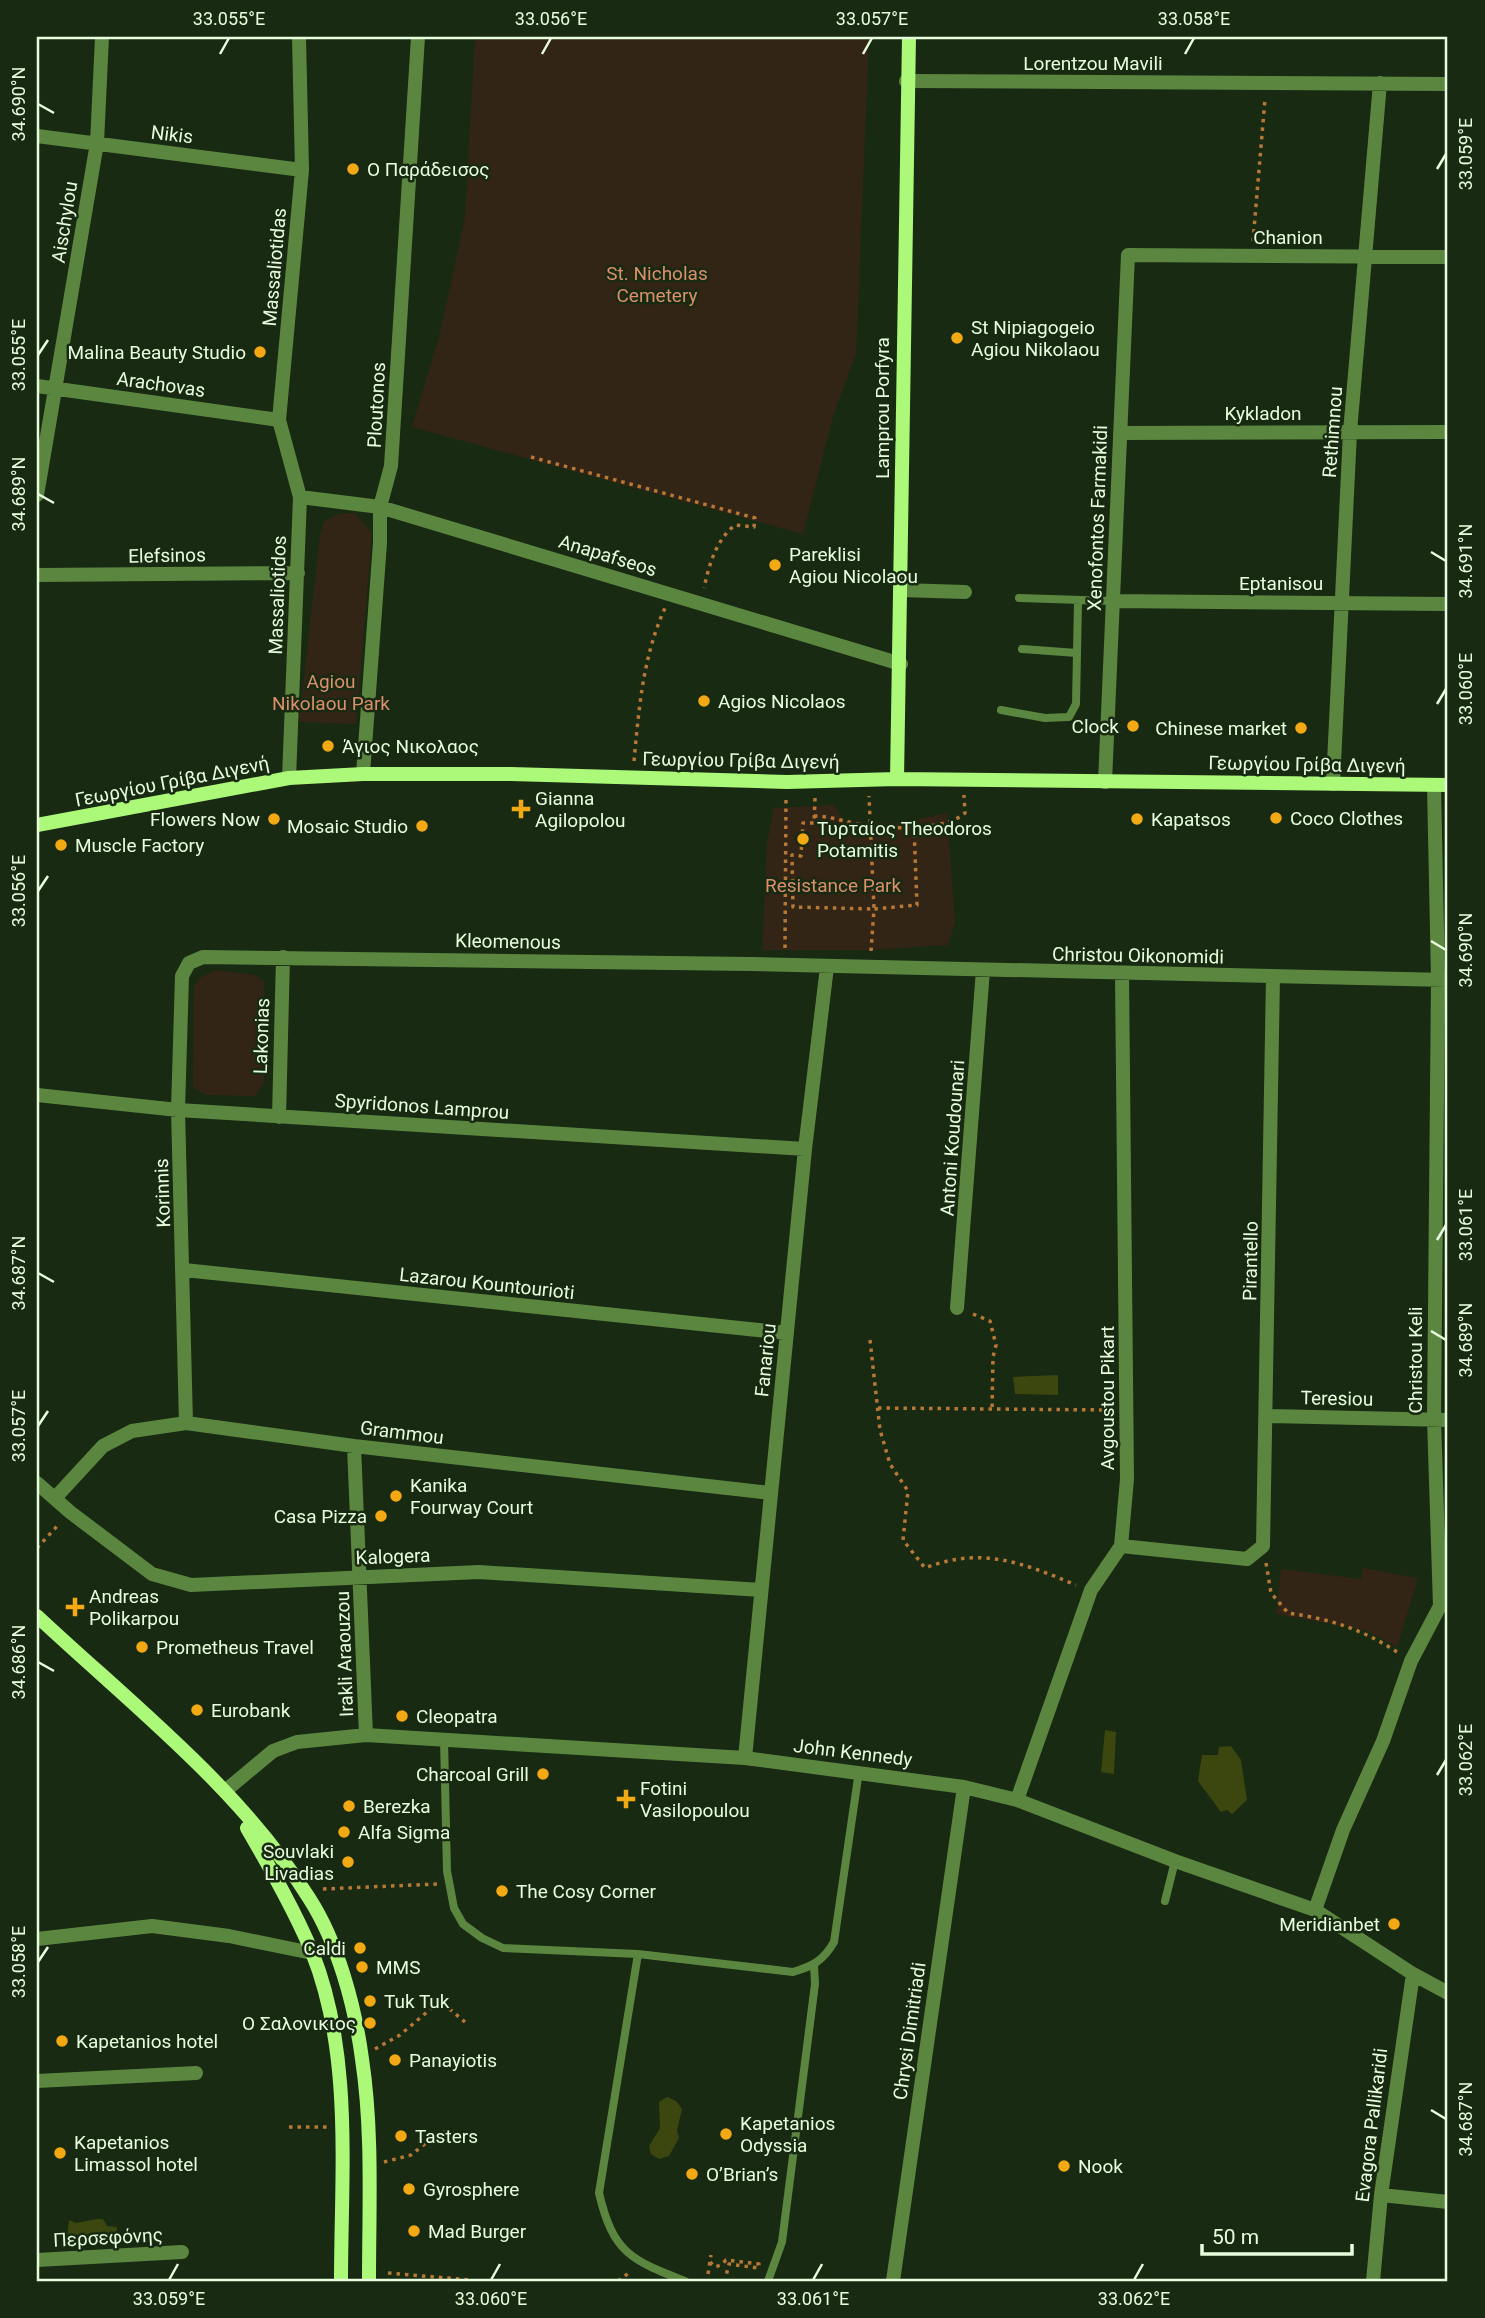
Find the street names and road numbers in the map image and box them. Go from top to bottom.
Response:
street label: Lorentzou Mavili [1023,52,1163,75]
street label: Nikis [150,121,194,148]
street label: Aischylou [47,180,82,264]
street label: Massaliotidas [258,207,291,327]
street label: Chanion [1253,226,1323,249]
street label: Lamprou Porfyra [871,337,894,479]
street label: Ploutonos [363,362,390,449]
street label: Arachovas [115,367,207,402]
street label: Rethimnou [1318,386,1347,479]
street label: Kykladon [1224,402,1302,425]
street label: Xenofontos Farmakidi [1083,425,1112,611]
street label: Anapafseos [556,530,660,581]
street label: Massaliotidos [264,535,291,655]
street label: Elefsinos [128,543,206,568]
street label: Eptanisou [1239,572,1323,595]
street label: Γεωργίου Γρίβα Διγενή [642,747,840,774]
street label: Γεωργίου Γρίβα Διγενή [73,751,271,812]
street label: Γεωργίου Γρίβα Διγενή [1208,751,1406,778]
street label: Kleomenous [455,929,561,954]
street label: Christou Oikonomidi [1052,943,1224,968]
street label: Lakonias [249,997,274,1075]
street label: Antoni Koudounari [936,1059,969,1217]
street label: Spyridonos Lamprou [334,1089,510,1124]
street label: Korinnis [150,1158,175,1228]
street label: Pirantello [1238,1221,1263,1301]
street label: Lazarou Kountourioti [398,1263,576,1304]
street label: Christou Keli [1404,1307,1427,1413]
street label: Fanariou [750,1322,781,1398]
street label: Avgoustou Pikart [1096,1326,1119,1470]
street label: Teresiou [1301,1386,1373,1411]
street label: Grammou [359,1416,445,1449]
street label: Kalogera [355,1544,431,1569]
street label: Irakli Araouzou [331,1591,358,1717]
street label: John Kennedy [792,1734,914,1771]
street label: Chrysi Dimitriadi [888,1961,931,2101]
street label: Evagora Pallikaridi [1351,2047,1392,2203]
street label: Περσεφόνης [53,2223,163,2252]

